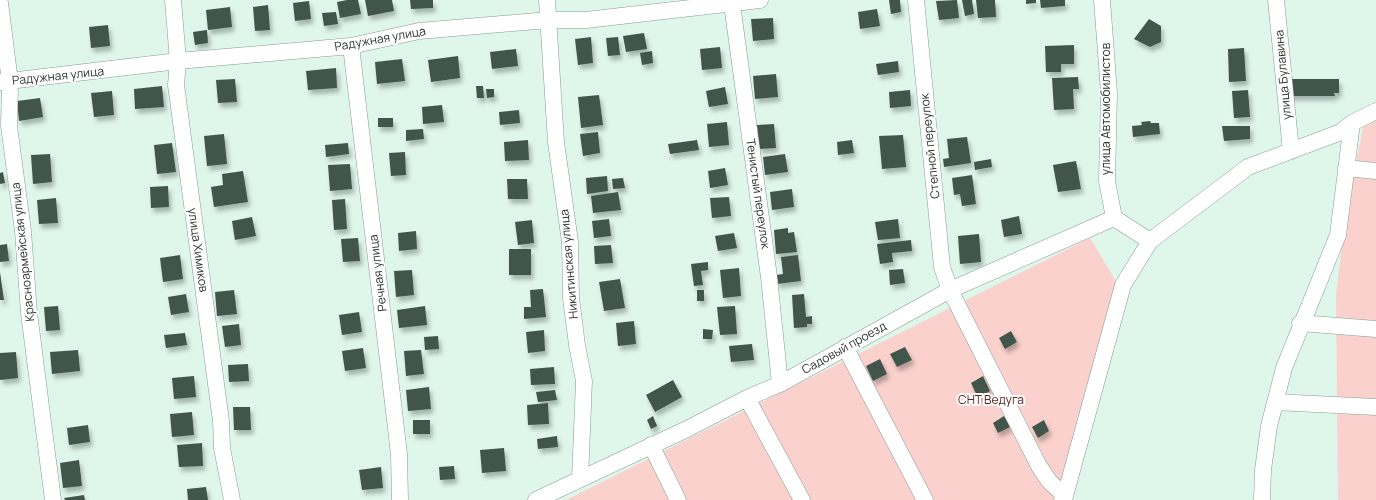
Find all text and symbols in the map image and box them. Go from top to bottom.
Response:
street label: Радужная улица [333,22,427,55]
street label: улица Булавина [1270,29,1295,121]
street label: улица Автомобилистов [1097,42,1114,175]
street label: Радужная улица [11,62,105,89]
street label: Степной переулок [915,92,943,200]
street label: Тенистый переулок [742,138,775,251]
street label: Красноармейская улица [7,182,38,322]
street label: улица Химиков [184,207,213,294]
street label: Никитинская улица [555,209,582,320]
street label: Речная улица [364,234,391,313]
street label: Садовый проезд [798,317,889,378]
park label: СНТ Ведуга [958,391,1024,408]

